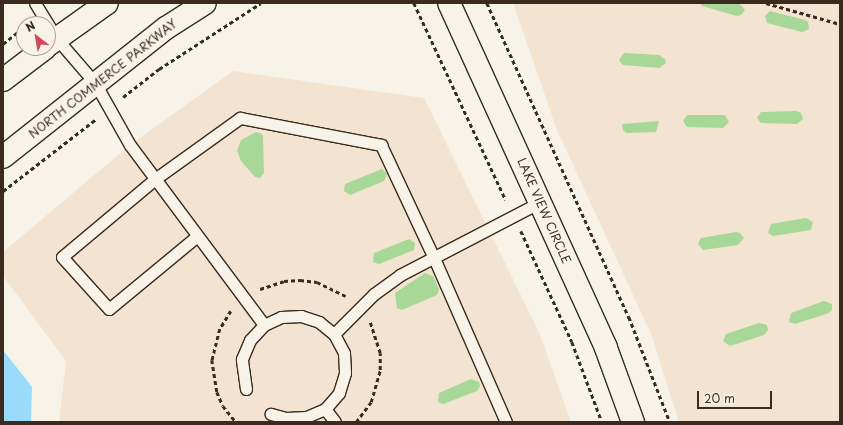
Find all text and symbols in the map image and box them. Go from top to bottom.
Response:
north arrow [16,16,56,56]
street label: NORTH COMMERCE PARKWAY [26,16,180,142]
street label: LAKE VIEW CIRCLE [514,155,574,267]
scale bar [699,383,774,409]
text: 20 m [704,389,735,407]

